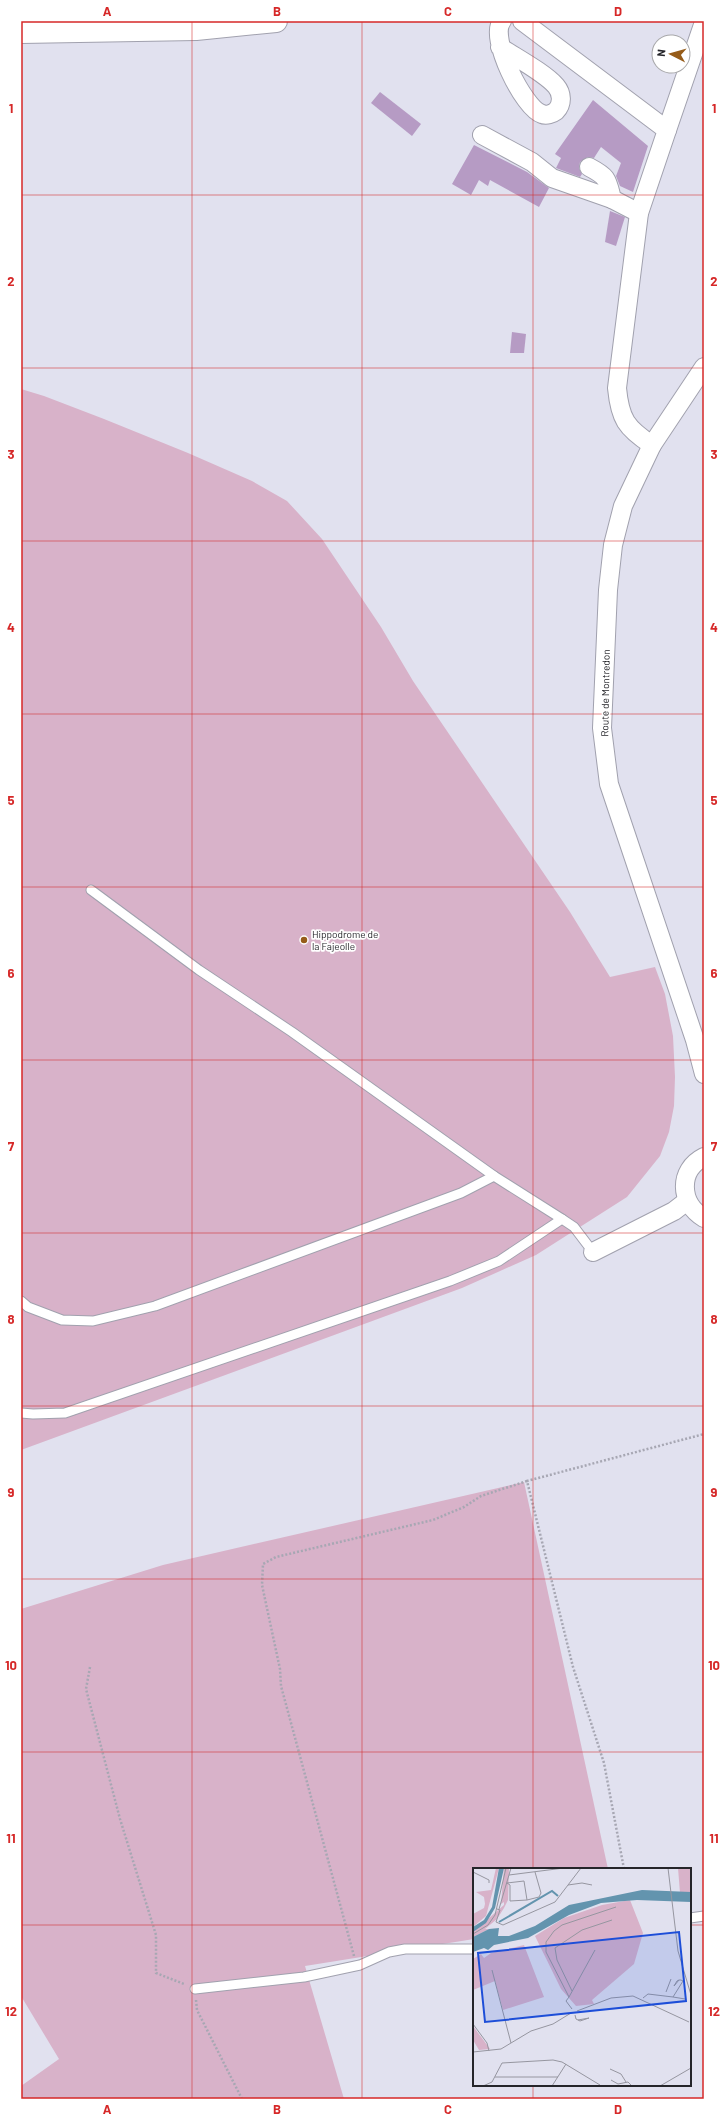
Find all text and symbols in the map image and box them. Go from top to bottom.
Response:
text: A [103,3,112,19]
text: B [273,3,281,19]
text: C [444,3,452,19]
text: D [614,3,622,19]
north arrow [651,34,691,74]
text: N [654,49,667,57]
text: 1 [9,100,13,116]
text: 1 [712,100,716,116]
text: 2 [7,273,15,289]
text: 2 [710,273,718,289]
text: 3 [7,446,15,462]
text: 3 [710,446,718,462]
text: 4 [7,619,15,635]
text: 4 [710,619,718,635]
street label: Route de Montredon [598,649,612,737]
text: 5 [7,792,15,808]
text: 5 [710,792,718,808]
place label: Hippodrome de la Fajeolle [312,928,378,952]
marker: Hippodrome de la Fajeolle [299,935,309,945]
text: 6 [8,965,15,981]
text: 6 [711,965,718,981]
text: 7 [8,1138,15,1154]
text: 7 [711,1138,718,1154]
text: 8 [7,1311,15,1327]
text: 8 [710,1311,718,1327]
text: 9 [8,1484,15,1500]
text: 9 [711,1484,718,1500]
text: 10 [5,1657,17,1673]
text: 10 [708,1657,720,1673]
text: 11 [6,1830,16,1846]
text: 11 [709,1830,719,1846]
inset map [473,1868,691,2086]
text: 12 [5,2003,17,2019]
text: 12 [708,2003,720,2019]
text: A [103,2101,112,2117]
text: B [273,2101,281,2117]
text: C [444,2101,452,2117]
text: D [614,2101,622,2117]

